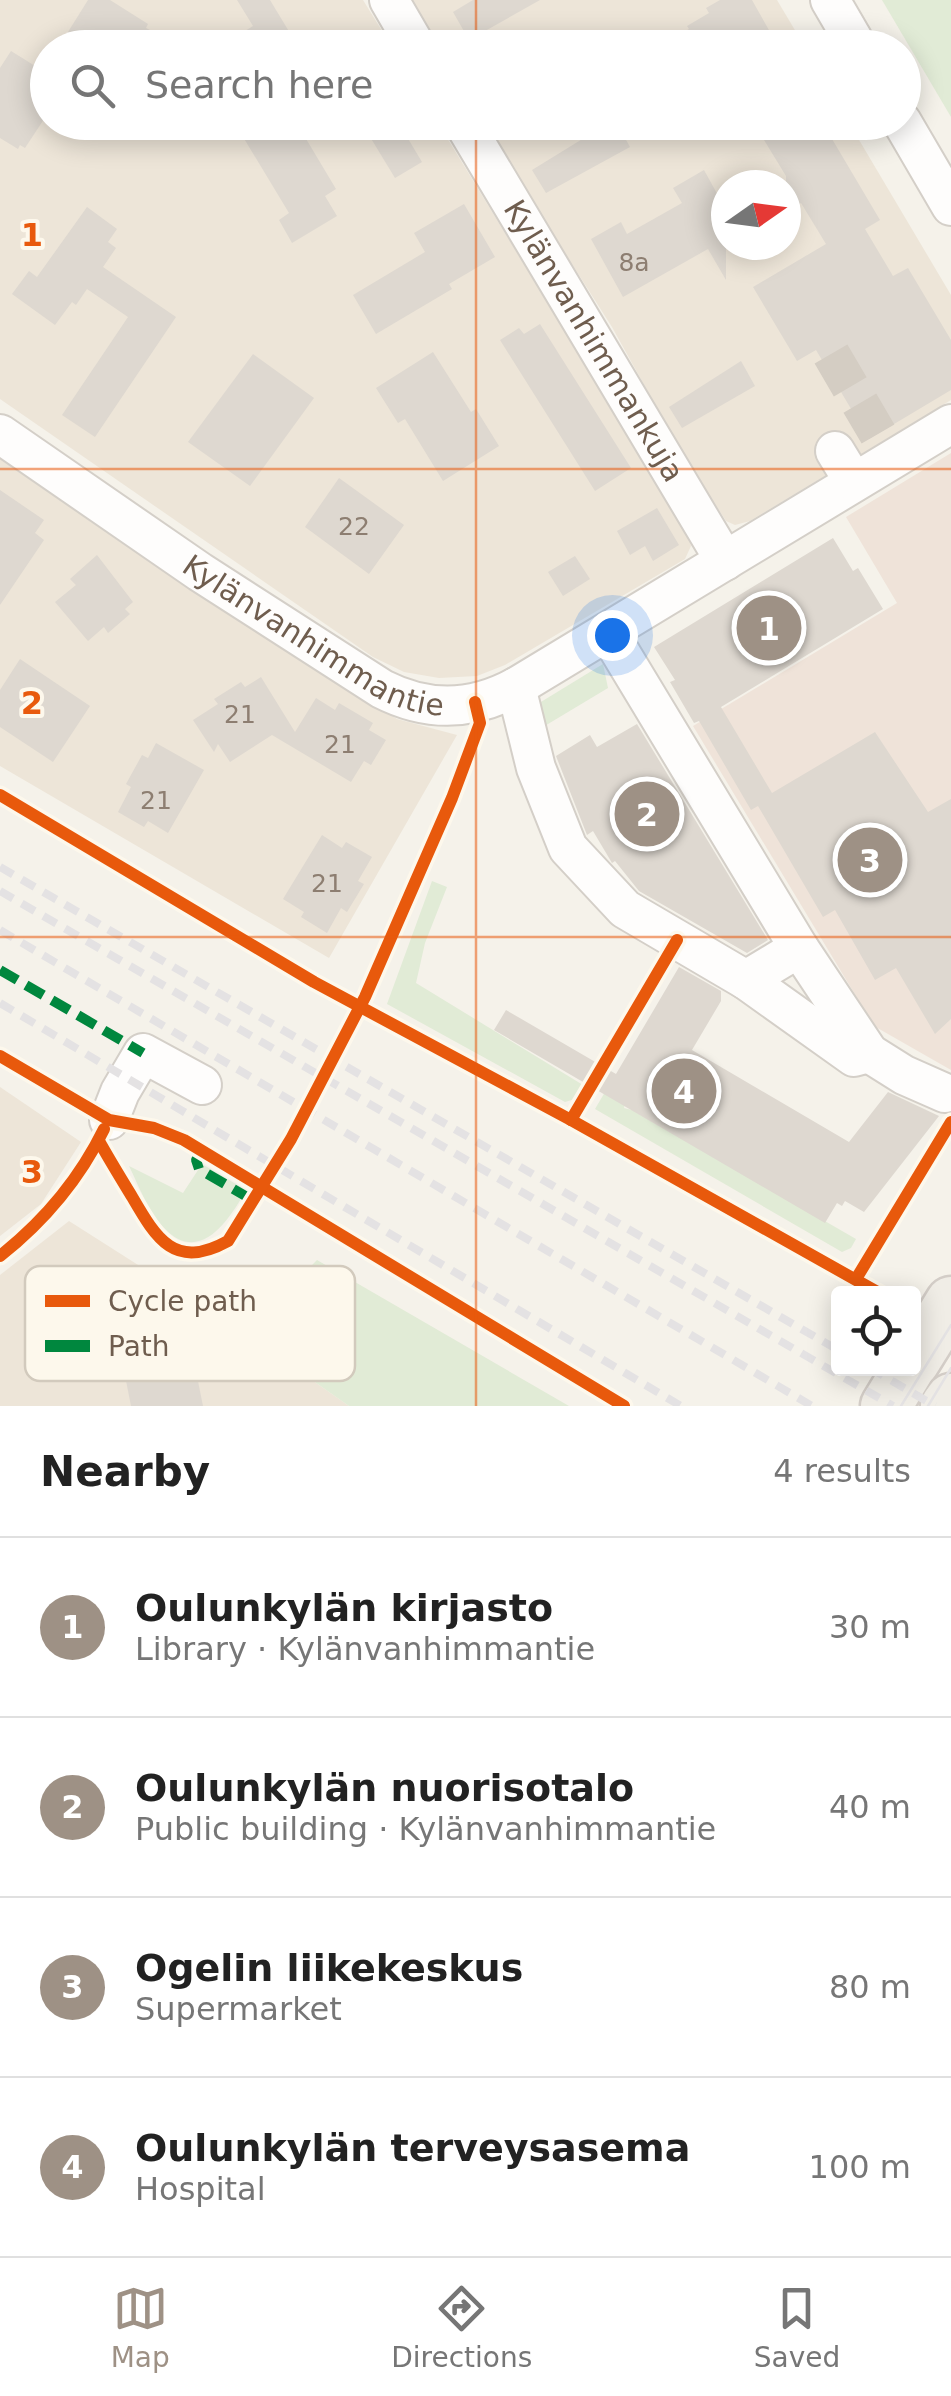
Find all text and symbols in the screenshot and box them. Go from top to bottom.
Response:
search box [30,30,921,140]
icon: search [65,58,120,113]
text: Search here [145,63,373,107]
north arrow [711,170,801,260]
street label: Kylänvanhimmankuja [497,194,692,488]
text: 1 [21,216,43,254]
house number: 8a [618,248,650,277]
house number: 22 [338,512,370,541]
street label: Kylänvanhimmantie [176,548,446,723]
pin: 1 [736,590,802,666]
your location [587,610,638,661]
text: 2 [21,684,43,722]
house number: 21 [224,700,256,729]
house number: 21 [324,730,356,759]
pin: 2 [614,776,680,852]
house number: 21 [140,786,172,815]
pin: 3 [838,822,902,898]
house number: 21 [311,869,343,898]
pin: 4 [652,1054,716,1128]
text: 3 [21,1153,43,1191]
legend [25,1266,355,1381]
text: Cycle path [108,1285,257,1318]
map controls [831,1286,921,1376]
button: locate [831,1286,921,1376]
text: Path [108,1330,170,1363]
text: Nearby [40,1447,210,1496]
text: 4 results [773,1452,911,1490]
text: Oulunkylän kirjasto [135,1586,553,1630]
text: 1 [61,1608,84,1646]
text: 30 m [829,1608,911,1646]
text: Library · Kylänvanhimmantie [135,1630,595,1668]
text: Oulunkylän nuorisotalo [135,1766,634,1810]
text: 2 [61,1788,84,1826]
text: 40 m [829,1788,911,1826]
text: Public building · Kylänvanhimmantie [135,1810,716,1848]
text: Ogelin liikekeskus [135,1946,523,1990]
text: 3 [61,1968,84,2006]
text: 80 m [829,1968,911,2006]
text: Supermarket [135,1990,342,2028]
text: Oulunkylän terveysasema [135,2126,690,2170]
text: 4 [61,2148,84,2186]
text: 100 m [809,2148,911,2186]
text: Hospital [135,2170,266,2208]
tab: Map [111,2281,170,2374]
tab: Directions [391,2281,532,2374]
tab: Saved [754,2281,840,2374]

